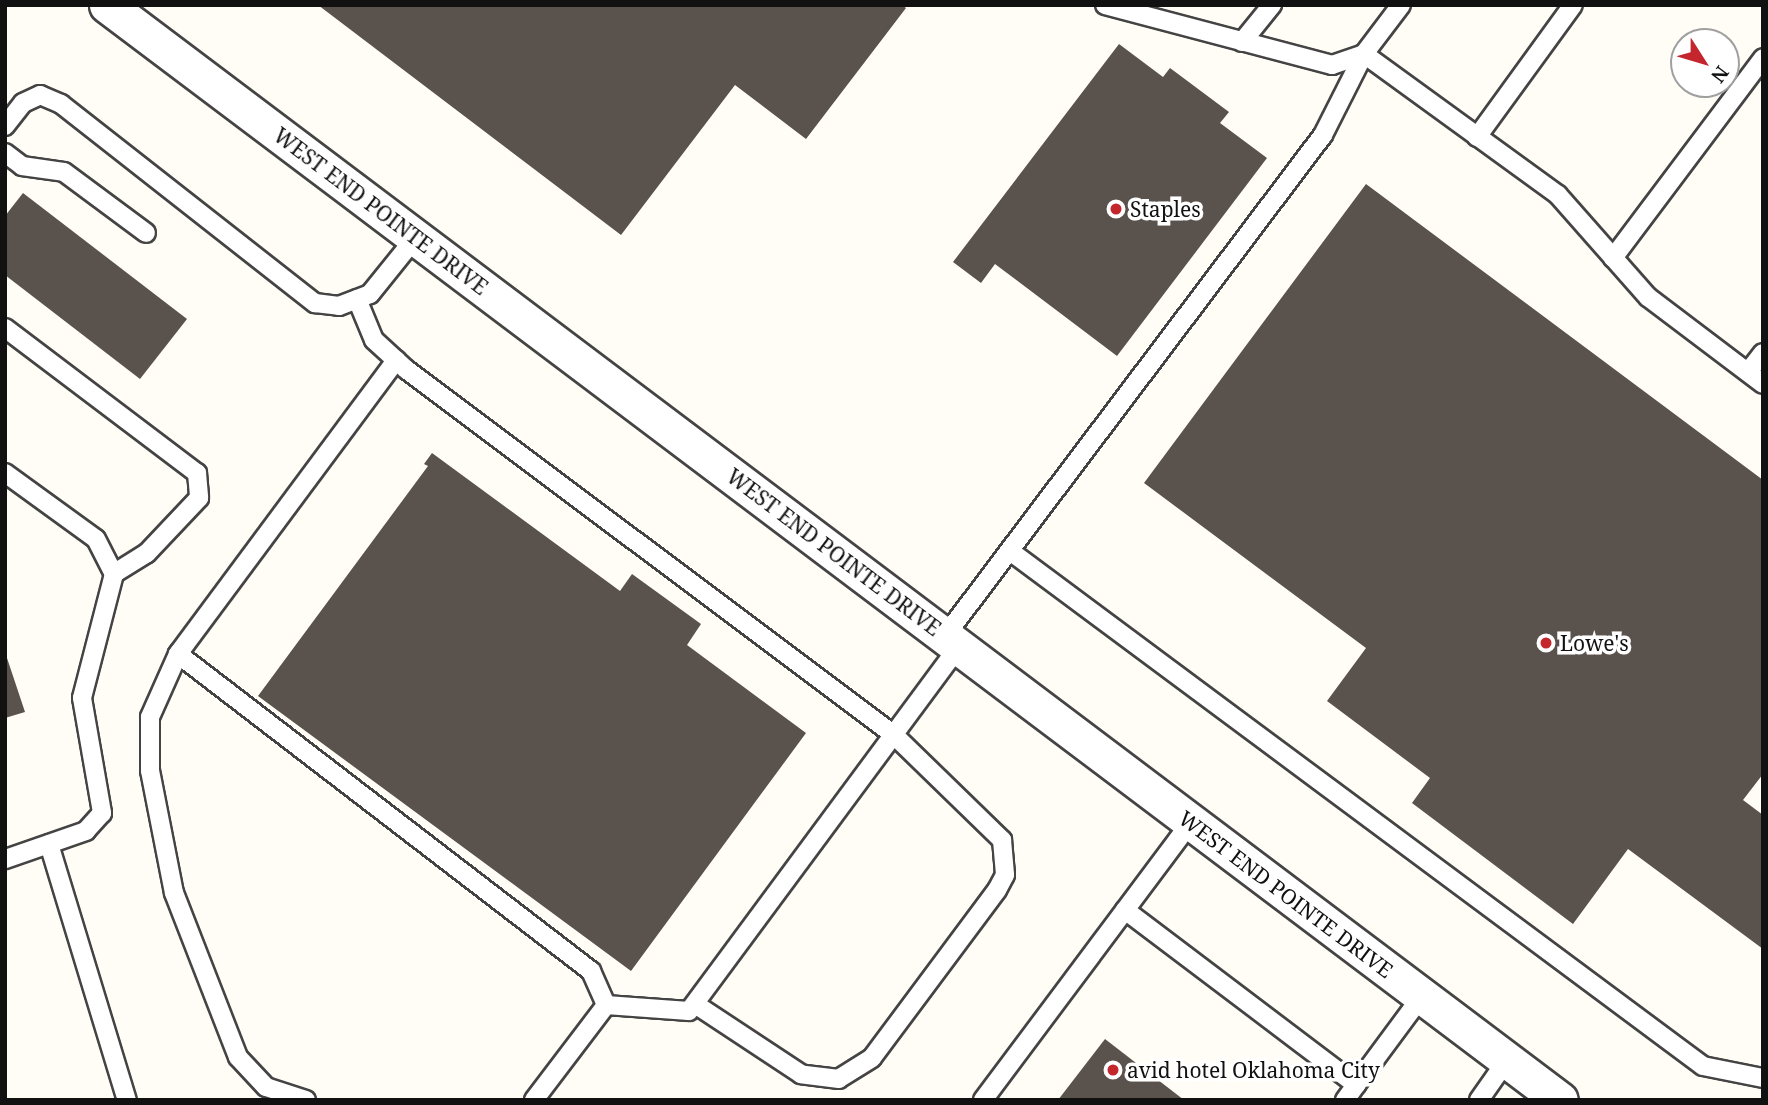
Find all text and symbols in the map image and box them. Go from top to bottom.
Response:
north arrow [1670,28,1740,98]
text: N [1705,61,1735,88]
street label: WEST END POINTE DRIVE [269,122,493,300]
place label: Staples [1130,196,1201,222]
marker: Staples [1108,201,1124,217]
street label: WEST END POINTE DRIVE [722,463,946,641]
place label: Lowe's [1560,630,1629,656]
marker: Lowe's [1538,635,1554,651]
street label: WEST END POINTE DRIVE [1174,805,1398,983]
place label: avid hotel Oklahoma City [1127,1057,1380,1083]
marker: avid hotel Oklahoma City [1105,1062,1121,1078]

